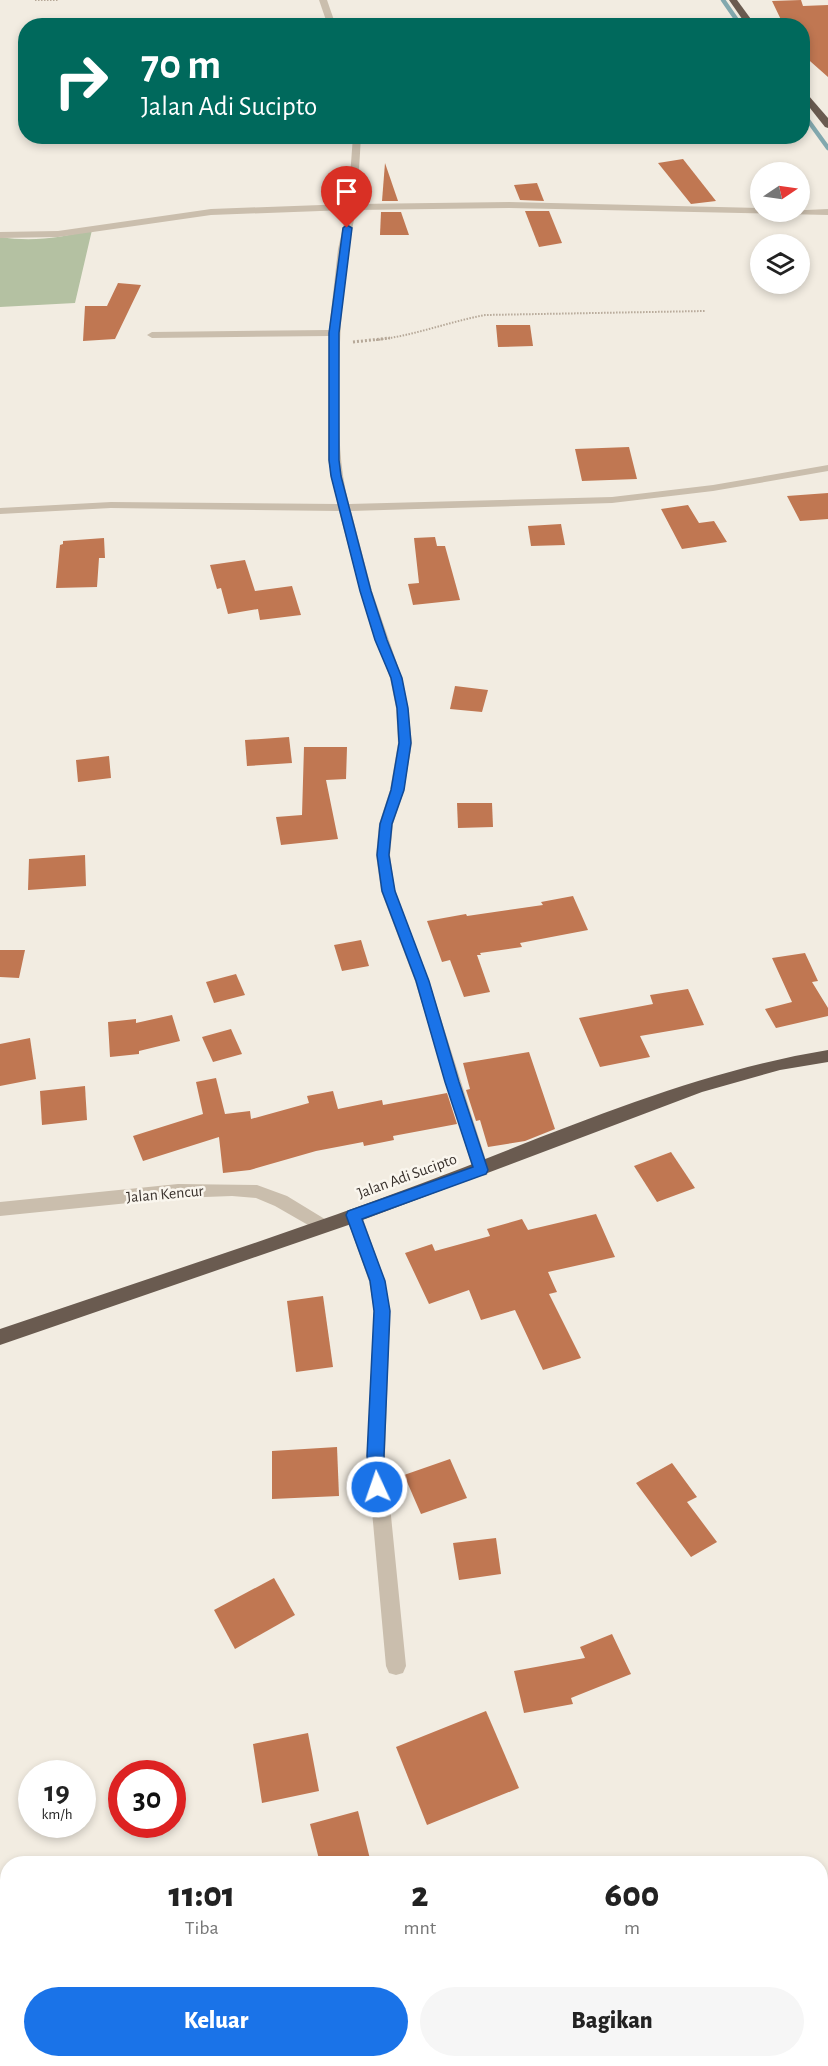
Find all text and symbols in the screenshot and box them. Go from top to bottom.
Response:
icon: right [42,42,120,120]
text: 70 m [141,44,221,86]
text: Jalan Adi Sucipto [141,93,317,120]
north arrow [750,162,810,222]
map controls [750,162,810,294]
pin [321,166,372,228]
icon: arrive [330,175,363,208]
button: layers [750,234,810,294]
street label: Jalan Adi Sucipto [355,1151,459,1201]
street label: Jalan Kencur [126,1183,205,1205]
position arrow [345,1455,409,1519]
speed limit sign: 30 [108,1760,186,1838]
text: 19 [44,1777,70,1807]
text: km/h [42,1807,72,1822]
text: 11:01 [168,1877,235,1913]
text: 2 [411,1877,428,1913]
text: 600 [605,1877,659,1913]
text: Tiba [185,1918,219,1938]
text: mnt [404,1918,436,1938]
text: m [624,1918,640,1938]
button: Keluar [24,1987,408,2056]
button: Bagikan [420,1987,804,2056]

